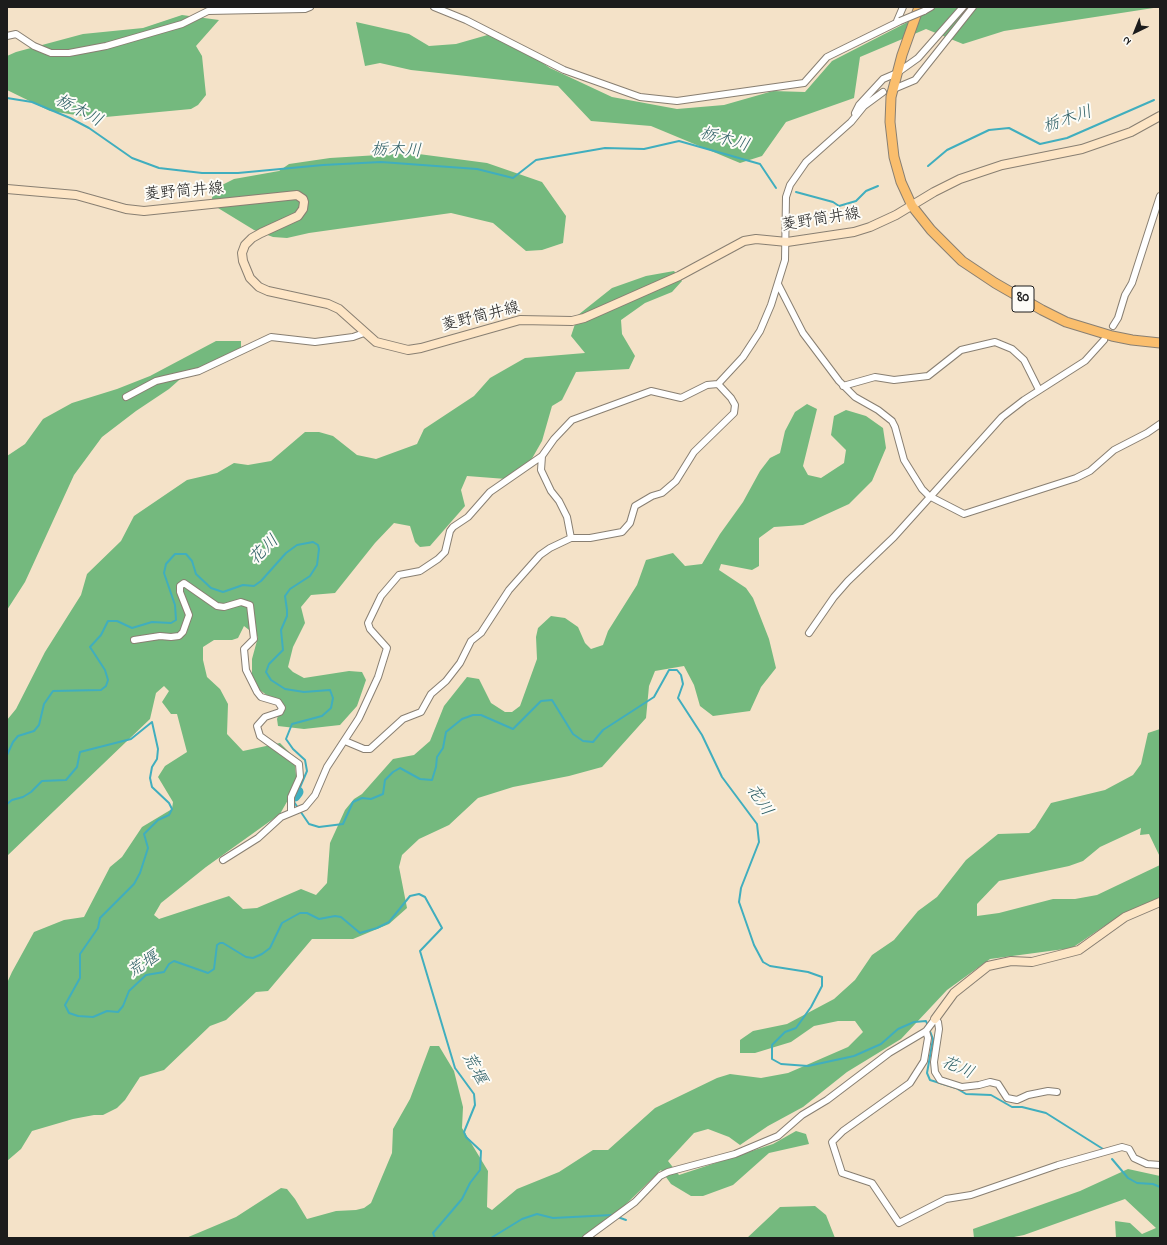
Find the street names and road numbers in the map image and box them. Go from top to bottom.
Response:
street label: 菱野筒井線 [143,180,225,206]
street label: 菱野筒井線 [780,205,862,237]
road number: 80 [1012,286,1034,312]
street label: 菱野筒井線 [440,299,522,337]

